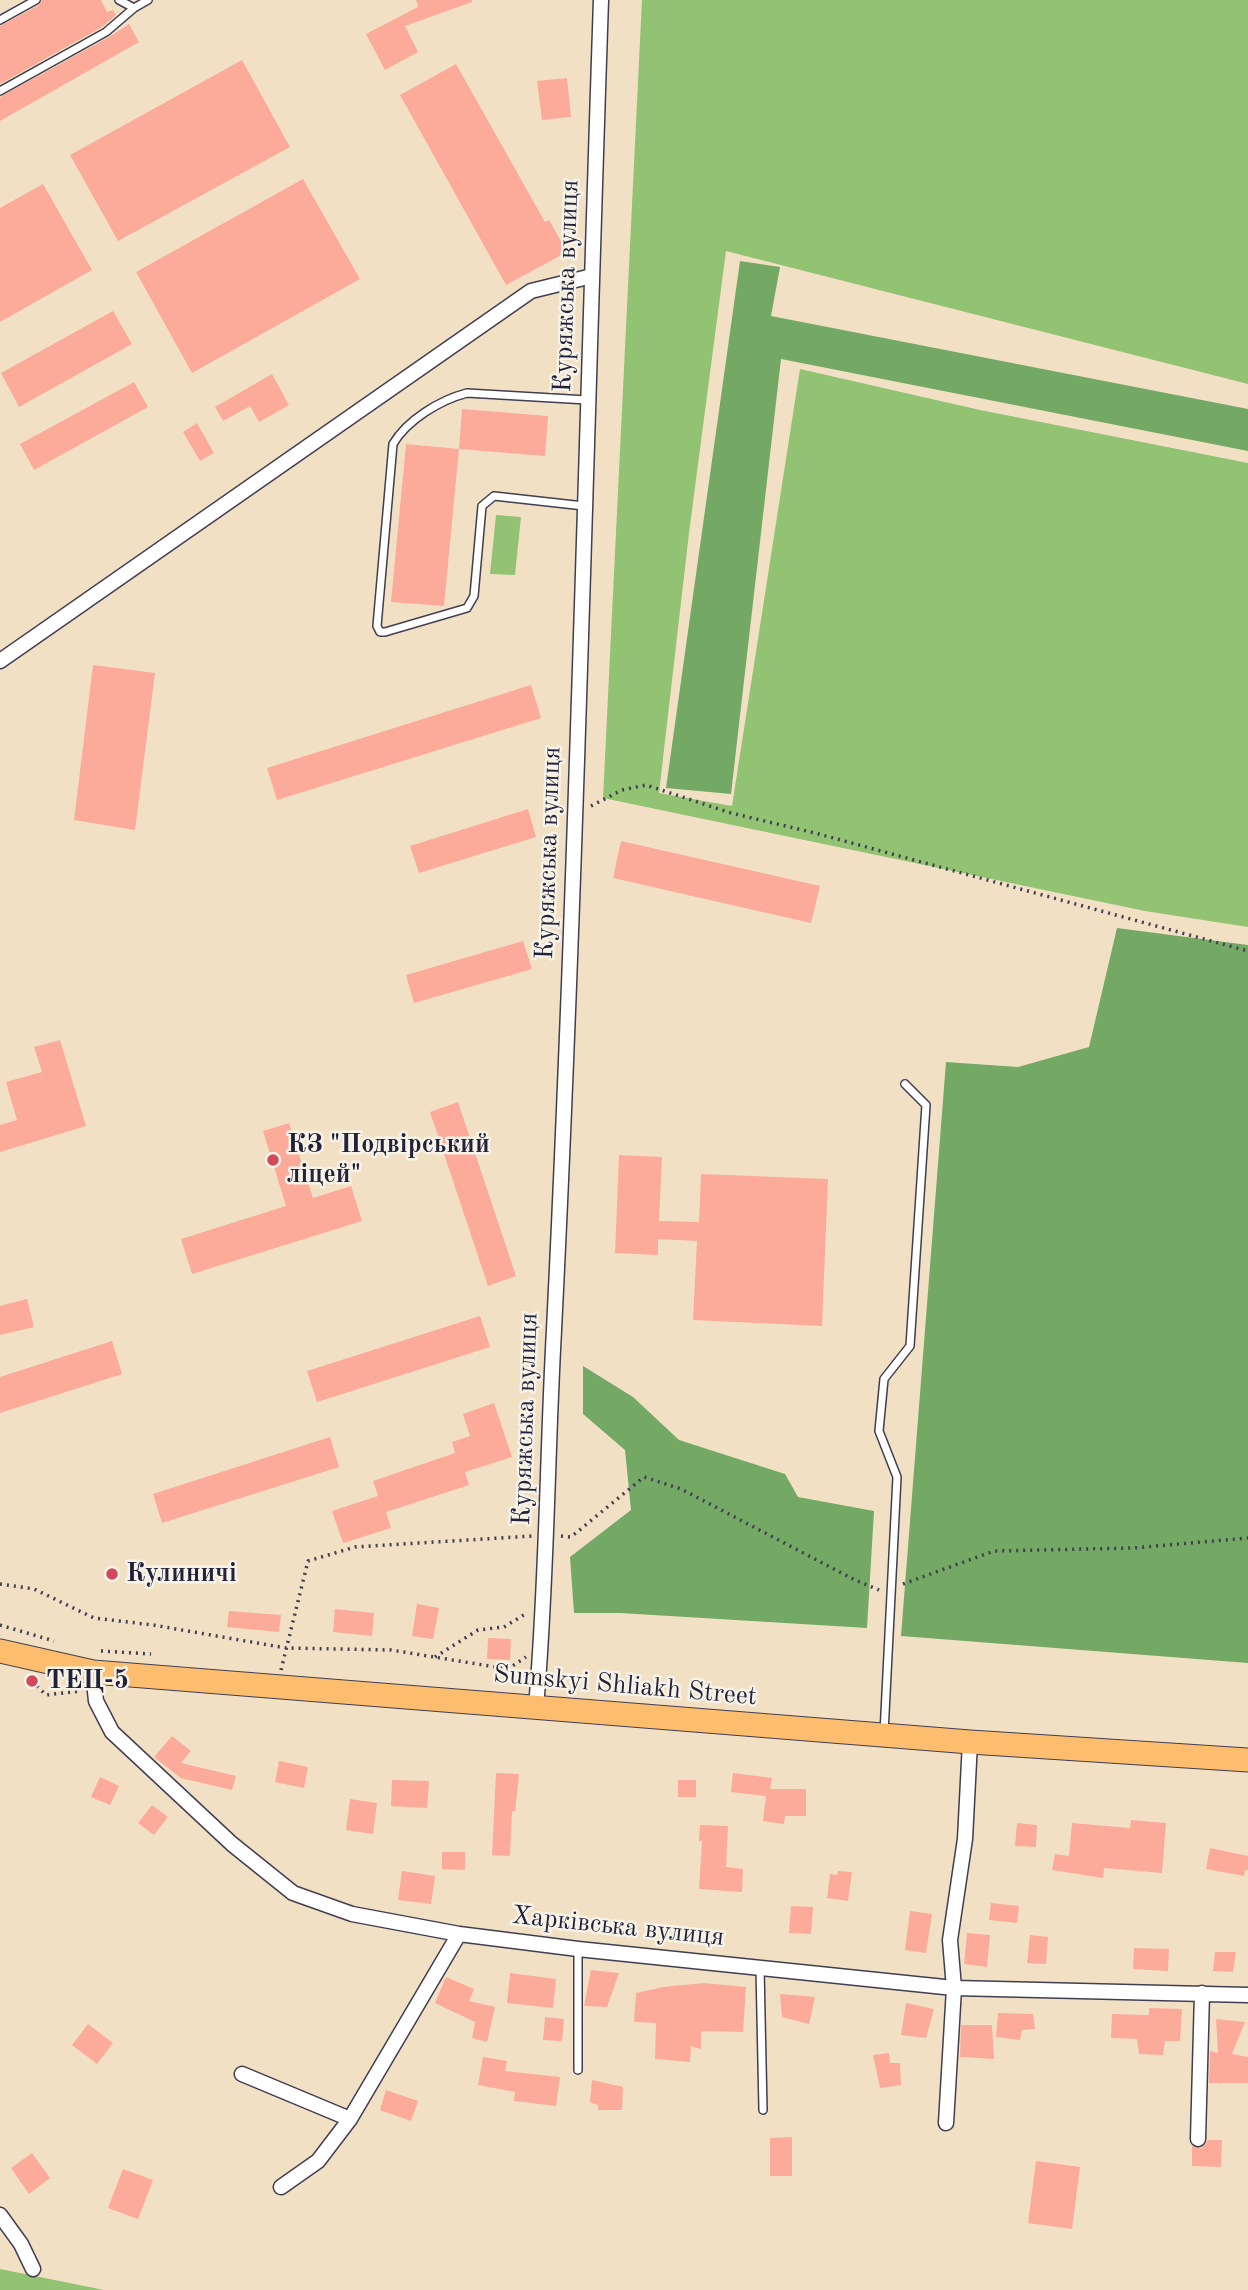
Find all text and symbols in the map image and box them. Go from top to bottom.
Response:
street label: Куряжська вулиця [548,179,586,393]
street label: Куряжська вулиця [530,746,568,960]
place label: КЗ "Подвірський ліцей" [287,1129,490,1190]
marker: КЗ "Подвірський ліцей" [265,1152,281,1168]
street label: Куряжська вулиця [507,1312,545,1526]
place label: Кулиничі [126,1558,237,1590]
marker: Кулиничі [104,1566,120,1582]
street label: Sumskyi Shliakh Street [492,1659,758,1713]
place label: ТЕЦ-5 [46,1665,129,1697]
marker: ТЕЦ-5 [24,1673,40,1689]
street label: Харківська вулиця [510,1900,726,1954]

